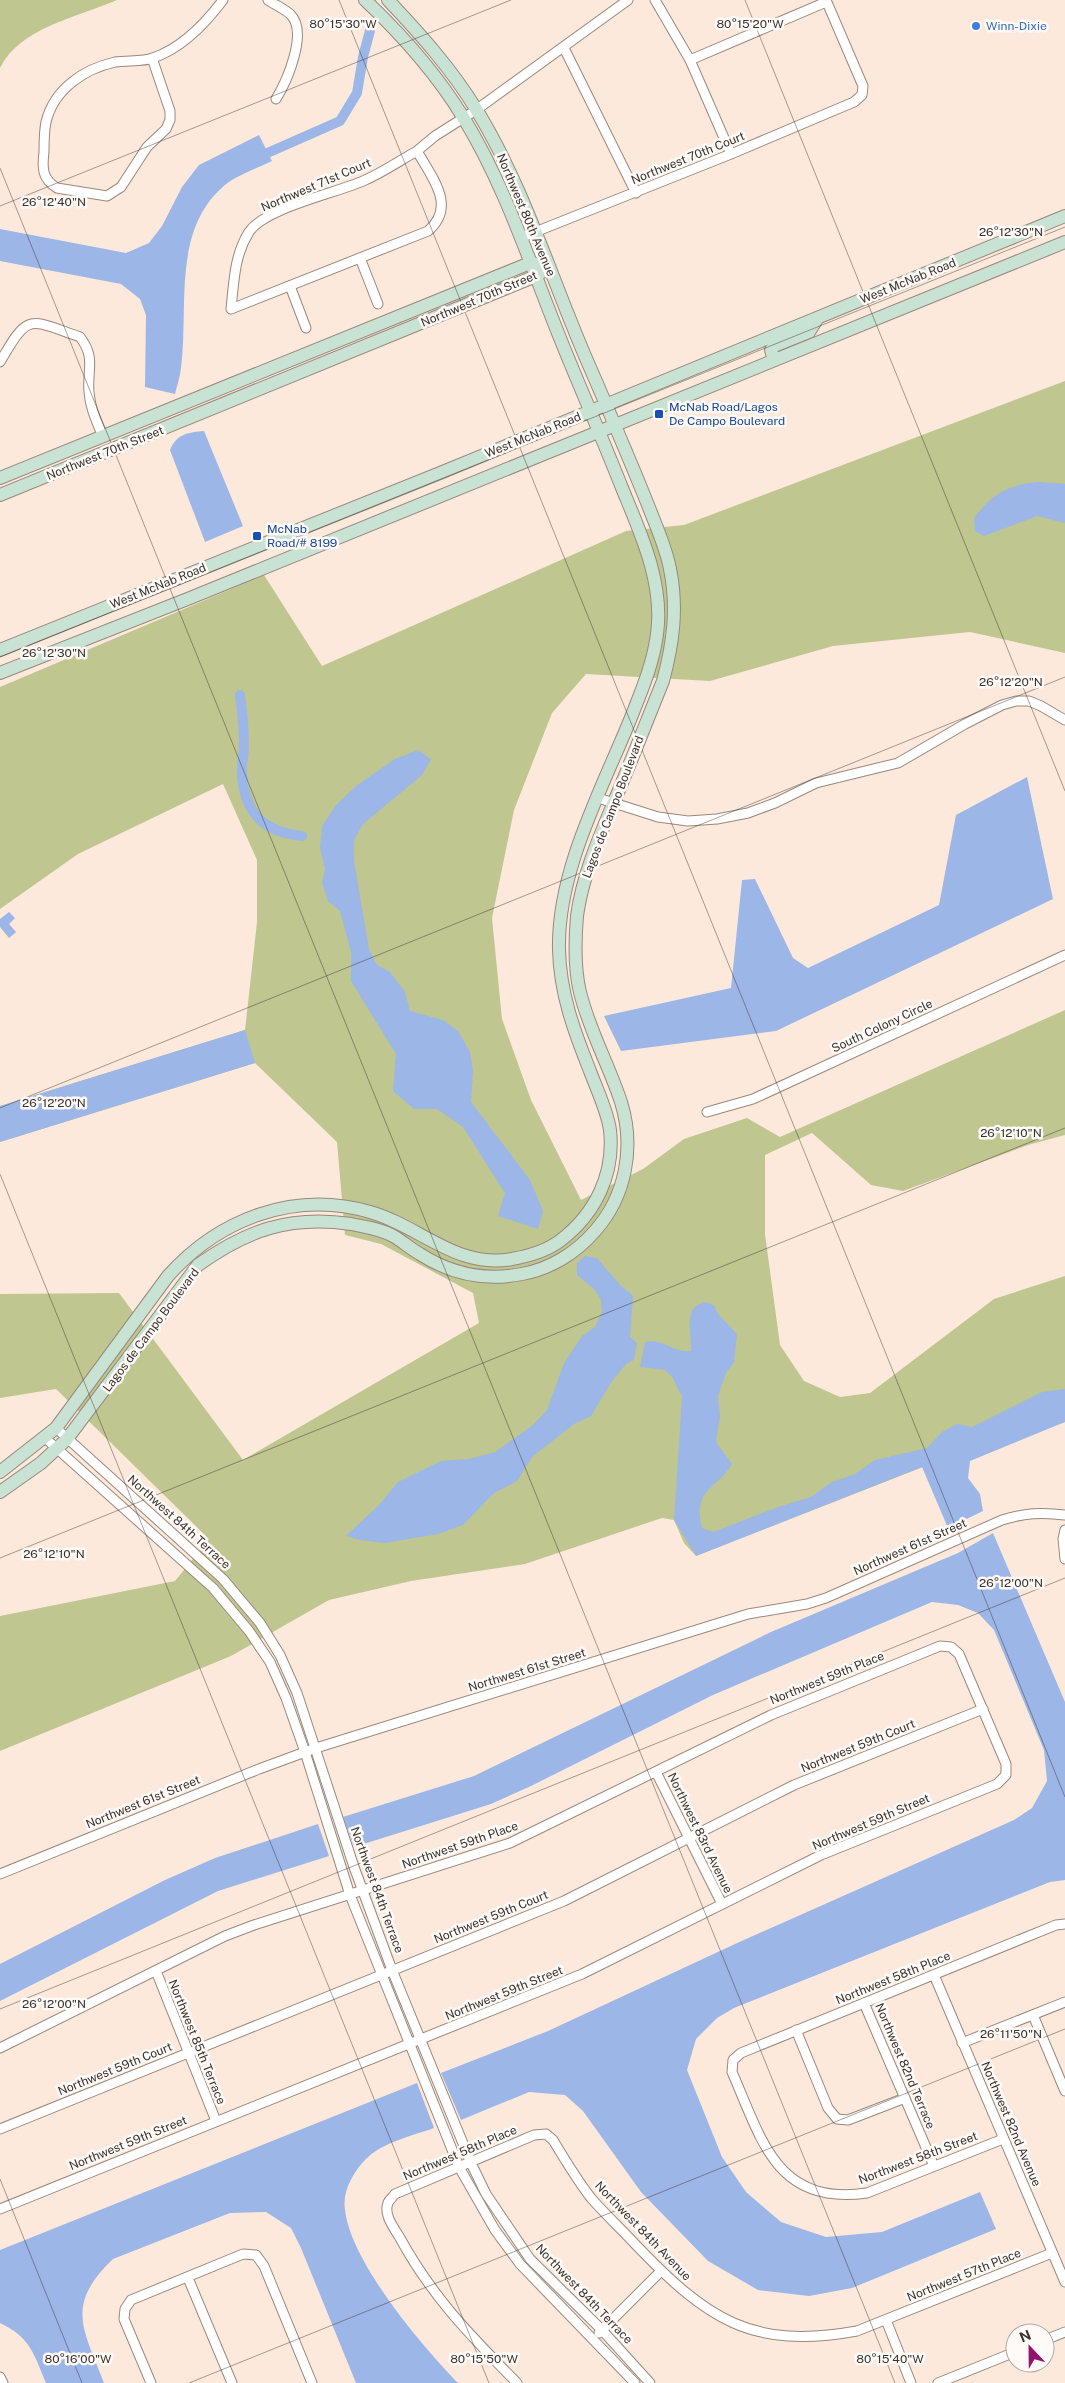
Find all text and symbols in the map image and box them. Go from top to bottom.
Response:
text: 80°15'30"W [309,17,377,31]
text: 80°15'20"W [716,17,784,31]
place label: Winn-Dixie [986,19,1047,33]
marker: Winn-Dixie [970,20,982,32]
street label: Northwest 70th Court [629,129,747,187]
street label: Northwest 80th Avenue [494,152,558,279]
street label: Northwest 71st Court [259,155,373,215]
text: 26°12'40"N [22,195,86,209]
text: 26°12'30"N [979,225,1043,239]
street label: West McNab Road [858,255,958,307]
street label: Northwest 70th Street [419,268,540,330]
place label: McNab Road/Lagos De Campo Boulevard [669,400,785,428]
marker: McNab Road/Lagos De Campo Boulevard [653,408,665,420]
street label: West McNab Road [483,409,583,461]
street label: Northwest 70th Street [44,423,166,483]
place label: McNab Road/# 8199 [267,522,337,550]
marker: McNab Road/# 8199 [251,530,263,542]
street label: West McNab Road [108,560,208,612]
text: 26°12'30"N [22,646,86,660]
text: 26°12'20"N [979,675,1043,689]
street label: Lagos de Campo Boulevard [579,734,647,880]
street label: South Colony Circle [829,996,935,1056]
text: 26°12'20"N [22,1096,86,1110]
text: 26°12'10"N [980,1126,1042,1140]
street label: Lagos de Campo Boulevard [100,1265,202,1395]
street label: Northwest 84th Terrace [125,1472,233,1572]
street label: Northwest 61st Street [851,1516,969,1578]
text: 26°12'10"N [23,1547,85,1561]
text: 26°12'00"N [979,1576,1043,1590]
street label: Northwest 61st Street [467,1645,588,1695]
street label: Northwest 59th Place [768,1649,886,1707]
street label: Northwest 59th Court [799,1717,918,1775]
street label: Northwest 83rd Avenue [665,1770,735,1896]
street label: Northwest 61st Street [84,1773,203,1831]
street label: Northwest 59th Street [810,1791,932,1853]
street label: Northwest 59th Place [400,1818,520,1871]
street label: Northwest 84th Terrace [348,1825,406,1955]
street label: Northwest 59th Court [432,1888,551,1946]
street label: Northwest 58th Place [834,1949,952,2007]
street label: Northwest 59th Street [443,1963,565,2023]
street label: Northwest 85th Terrace [166,1978,229,2107]
text: 26°12'00"N [22,1997,86,2011]
street label: Northwest 82nd Terrace [872,2001,938,2131]
text: 26°11'50"N [980,2027,1042,2041]
street label: Northwest 59th Court [56,2040,175,2098]
street label: Northwest 82nd Avenue [978,2059,1044,2189]
street label: Northwest 59th Street [67,2113,189,2173]
street label: Northwest 58th Place [401,2123,519,2183]
street label: Northwest 58th Street [857,2129,980,2187]
street label: Northwest 84th Avenue [592,2179,694,2284]
street label: Northwest 84th Terrace [533,2241,635,2347]
street label: Northwest 57th Place [905,2246,1023,2304]
north arrow [1005,2323,1055,2373]
text: N [1017,2326,1033,2345]
text: 80°16'00"W [44,2352,112,2366]
text: 80°15'50"W [450,2352,518,2366]
text: 80°15'40"W [856,2352,924,2366]

